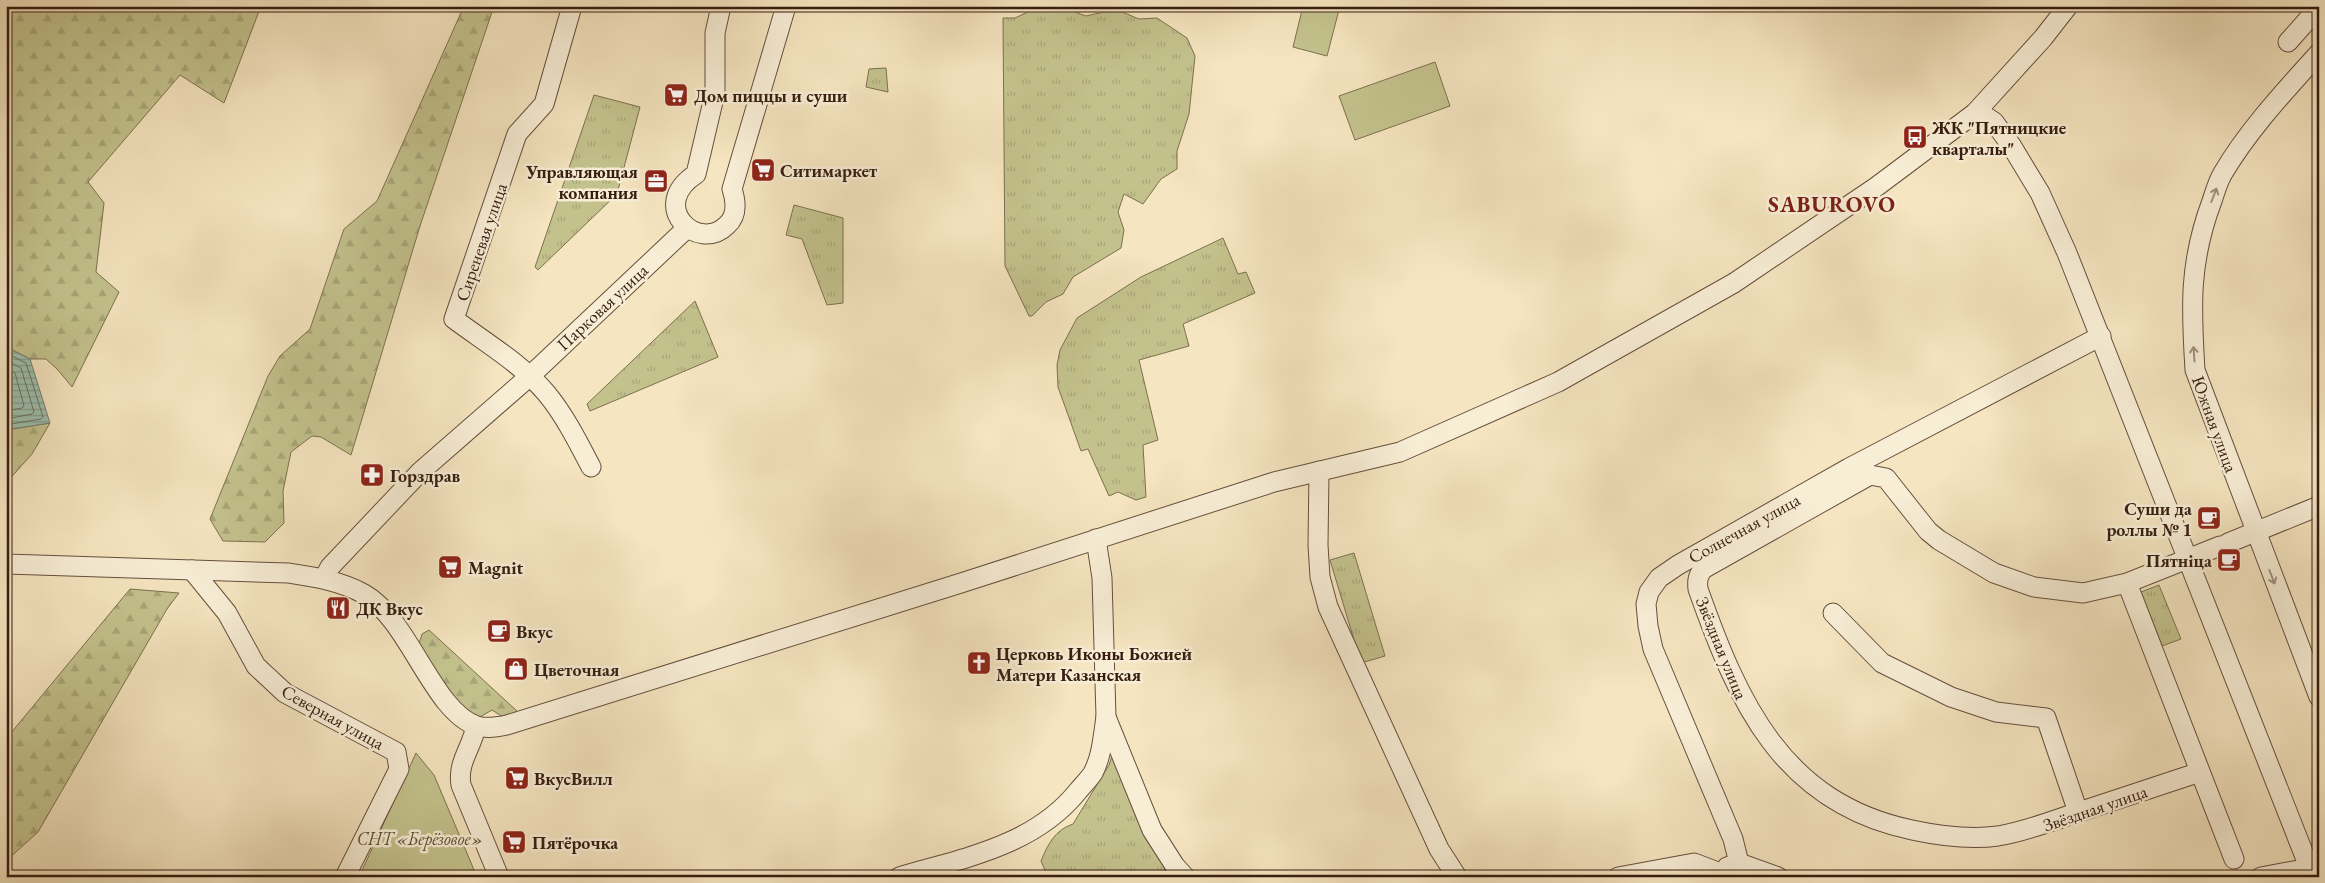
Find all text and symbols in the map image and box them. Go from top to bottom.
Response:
supermarket icon: Дом пиццы и суши [663,82,689,108]
place label: Дом пиццы и суши [694,84,848,107]
place label: ЖК "Пятницкие кварталы" [1931,116,2067,160]
bus stop icon: ЖК "Пятницкие кварталы" [1902,124,1928,150]
supermarket icon: Ситимаркет [750,157,776,183]
place label: Ситимаркет [780,159,877,182]
place label: Управляющая компания [525,160,638,204]
office icon: Управляющая компания [643,168,669,194]
street label: Сиреневая улица [450,179,512,304]
one-way arrow [2210,187,2219,203]
district label: SABUROVO [1768,190,1896,219]
street label: Парковая улица [551,258,653,355]
one-way arrow [2189,346,2199,362]
street label: Южная улица [2187,372,2243,476]
pharmacy icon: Горздрав [359,462,385,488]
place label: Горздрав [390,464,461,487]
street label: Солнечная улица [1684,487,1805,568]
place label: Суши да роллы № 1 [2106,497,2192,541]
cafe icon: Суши да роллы № 1 [2196,505,2222,531]
cafe icon: Пятнiца [2216,547,2242,573]
place label: Пятнiца [2146,549,2212,572]
supermarket icon: Magnit [437,554,463,580]
place label: Magnit [468,556,524,579]
one-way arrow [2269,570,2278,585]
street label: Звёздная улица [1691,593,1753,704]
restaurant icon: ДК Вкус [325,595,351,621]
place label: ДК Вкус [356,597,423,620]
cafe icon: Вкус [486,618,512,644]
place label: Вкус [516,620,554,643]
place label: Церковь Иконы Божией Матери Казанская [996,642,1192,686]
church icon: Церковь Иконы Божией Матери Казанская [966,650,992,676]
shop icon: Цветочная [503,656,529,682]
place label: Цветочная [534,658,620,681]
street label: Северная улица [278,679,389,755]
supermarket icon: ВкусВилл [504,765,530,791]
place label: ВкусВилл [534,767,613,790]
street label: Звёздная улица [2040,779,2151,837]
park label: СНТ «Берёзовое» [357,827,483,851]
supermarket icon: Пятёрочка [501,829,527,855]
place label: Пятёрочка [532,831,618,854]

